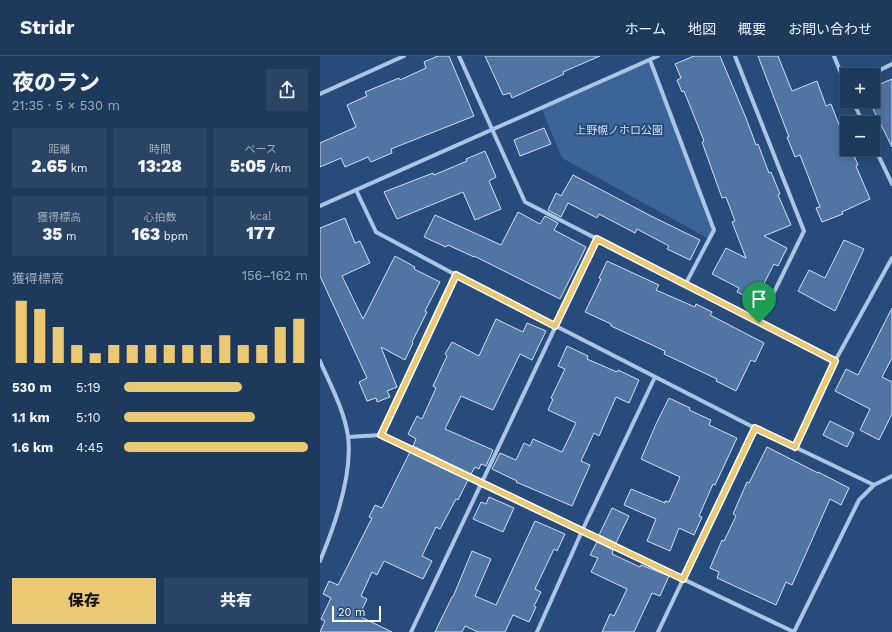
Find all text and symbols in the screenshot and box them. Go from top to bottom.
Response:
text: Stridr [20,16,74,39]
text: ホーム [624,21,666,37]
text: 地図 [688,21,716,37]
text: 概要 [738,21,766,37]
text: お問い合わせ [788,21,872,37]
map controls [840,68,880,156]
button: + [840,68,880,108]
button: share [266,69,308,111]
text: 夜のラン [12,70,100,95]
text: 21:35 · 5 × 530 m [12,98,120,113]
button: − [840,116,880,156]
park label: 上野幌ノホロ公園 [575,124,663,137]
text: 距離 [48,143,70,156]
text: 時間 [149,143,171,156]
text: ペース [244,143,277,156]
text: 2.65 [31,156,67,176]
text: 13:28 [138,156,182,176]
text: 5:05 [230,156,266,176]
text: km [67,162,87,175]
text: /km [266,162,291,175]
text: kcal [250,210,272,223]
text: 獲得標高 [37,211,81,224]
text: 心拍数 [143,211,176,224]
text: 177 [246,223,275,243]
text: 35 [42,224,62,244]
text: 163 [132,224,160,244]
text: m [62,230,76,243]
text: bpm [160,230,188,243]
text: 156–162 m [242,268,308,283]
text: 獲得標高 [12,271,64,286]
pin [742,282,776,323]
icon: arrive [748,288,770,310]
text: 530 m [12,380,52,395]
text: 5:19 [76,380,101,395]
text: 1.1 km [12,410,50,425]
text: 5:10 [76,410,101,425]
text: 1.6 km [12,440,53,455]
text: 4:45 [76,440,103,455]
button: 保存 [12,578,156,624]
button: 共有 [164,578,308,624]
scale bar [332,604,381,623]
text: 20 m [338,606,366,619]

